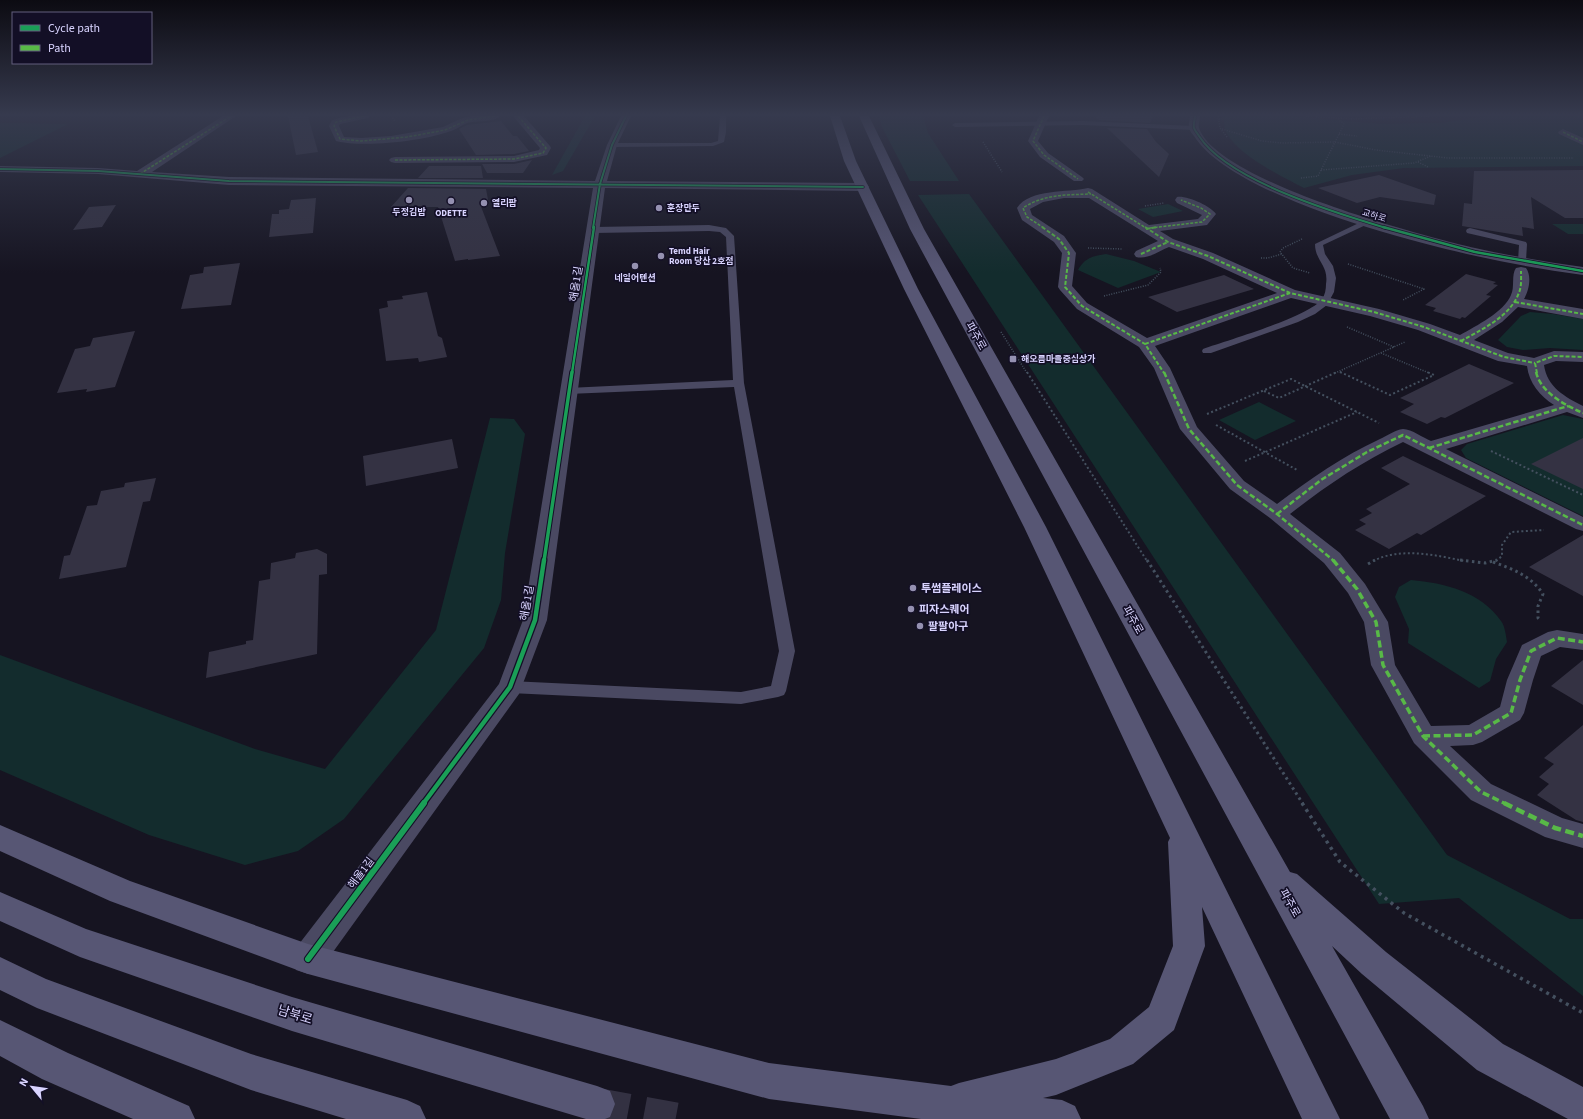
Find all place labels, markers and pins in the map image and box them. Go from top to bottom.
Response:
marker: 두정김밥 [404,195,414,205]
marker: ODETTE [446,196,456,206]
place label: 엘리팝 [492,197,518,210]
marker: 엘리팝 [479,198,489,208]
place label: 훈장만두 [667,202,700,215]
marker: 훈장만두 [654,203,664,213]
place label: 두정김밥 [391,206,426,219]
place label: ODETTE [435,207,467,220]
place label: Temd Hair Room 당산 2호점 [669,245,734,268]
marker: Temd Hair Room 당산 2호점 [656,251,666,261]
marker: 네일어텐션 [630,261,640,271]
place label: 네일어텐션 [614,272,656,285]
place label: 해오름마을중심상가 [1021,353,1096,366]
marker: 해오름마을중심상가 [1008,354,1018,364]
place label: 투썸플레이스 [921,581,982,596]
marker: 투썸플레이스 [908,583,918,593]
place label: 피자스퀘어 [919,602,970,617]
marker: 피자스퀘어 [906,604,916,614]
place label: 팔팔아구 [928,619,968,634]
marker: 팔팔아구 [915,621,925,631]

